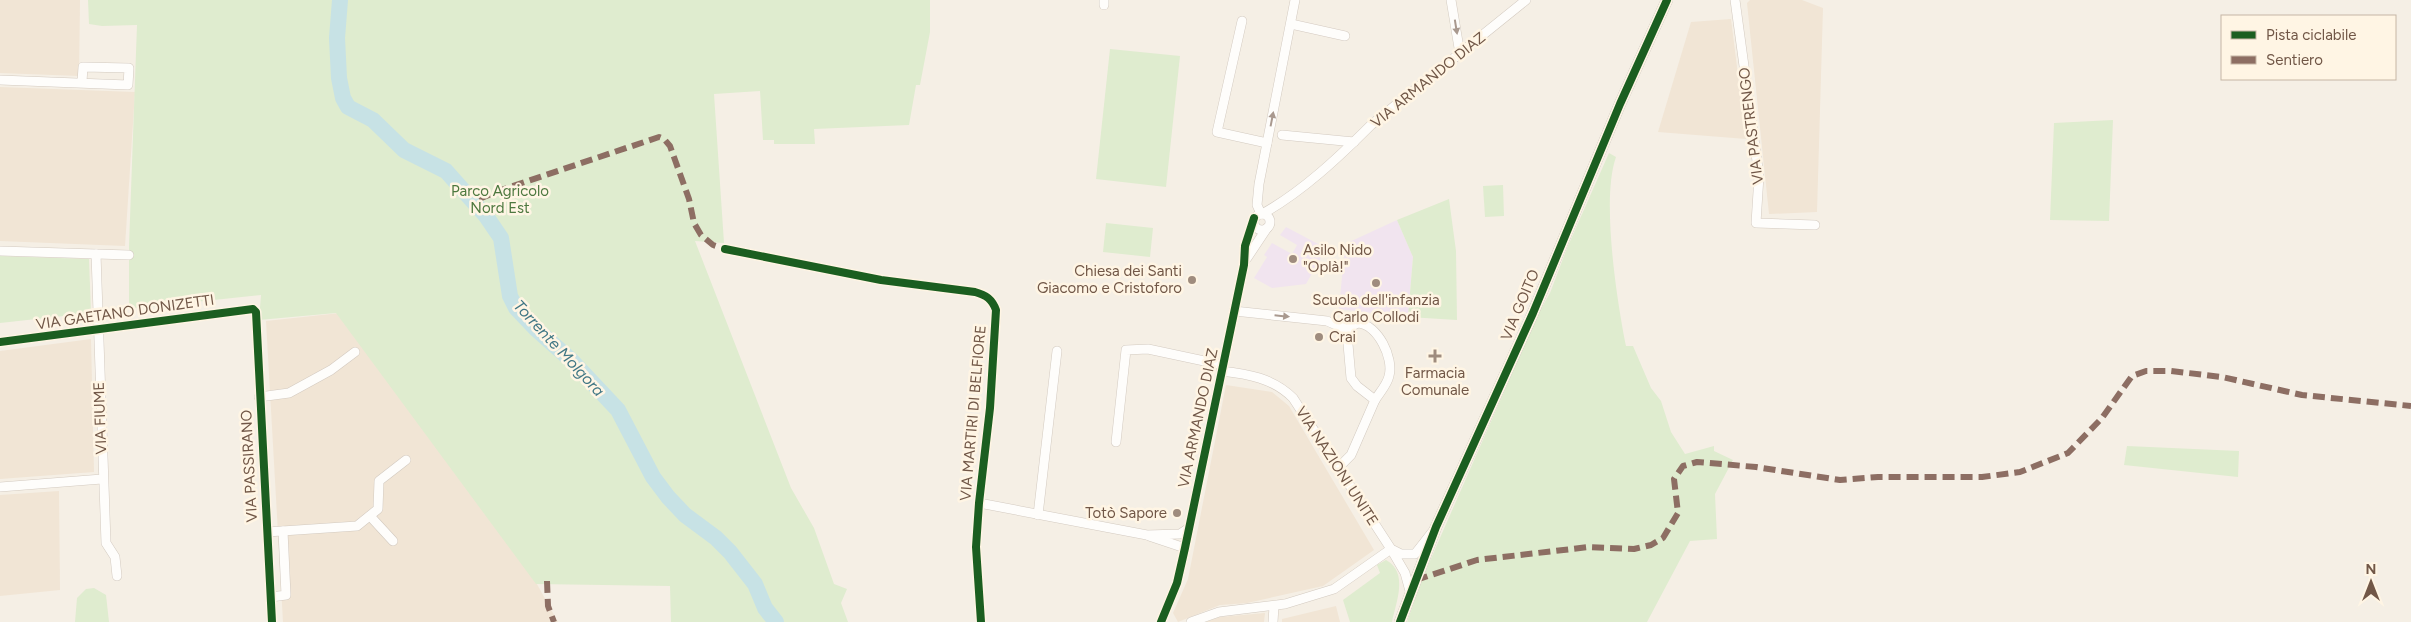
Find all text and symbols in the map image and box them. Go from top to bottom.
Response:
legend [2221,15,2396,80]
one-way arrow [1452,19,1460,35]
text: Pista ciclabile [2266,26,2357,44]
street label: VIA ARMANDO DIAZ [1367,28,1489,132]
text: Sentiero [2266,51,2323,69]
street label: VIA PASTRENGO [1735,67,1767,185]
one-way arrow [1268,110,1276,126]
park label: Parco Agricolo Nord Est [451,182,549,217]
place label: Asilo Nido "Oplà!" [1303,241,1372,276]
marker: Asilo Nido "Oplà!" [1287,253,1299,265]
place label: Chiesa dei Santi Giacomo e Cristoforo [1037,262,1182,297]
street label: VIA GOITO [1497,267,1543,343]
marker: Chiesa dei Santi Giacomo e Cristoforo [1186,274,1198,286]
marker: Scuola dell'infanzia Carlo Collodi [1370,277,1382,289]
street label: VIA GAETANO DONIZETTI [35,291,215,333]
place label: Scuola dell'infanzia Carlo Collodi [1312,291,1440,326]
water label: Torrente Molgora [510,296,608,400]
one-way arrow [1275,312,1291,320]
street label: VIA MARTIRI DI BELFIORE [956,325,990,501]
place label: Crai [1329,328,1356,346]
marker: Crai [1313,331,1325,343]
street label: VIA ARMANDO DIAZ [1174,347,1222,489]
marker: Farmacia Comunale [1429,350,1441,362]
place label: Farmacia Comunale [1401,364,1469,399]
street label: VIA FIUME [90,381,110,455]
street label: VIA NAZIONI UNITE [1292,403,1382,529]
street label: VIA PASSIRANO [237,409,261,523]
place label: Totò Sapore [1085,504,1167,522]
marker: Totò Sapore [1171,507,1183,519]
north arrow [2346,557,2396,607]
text: N [2366,561,2376,578]

